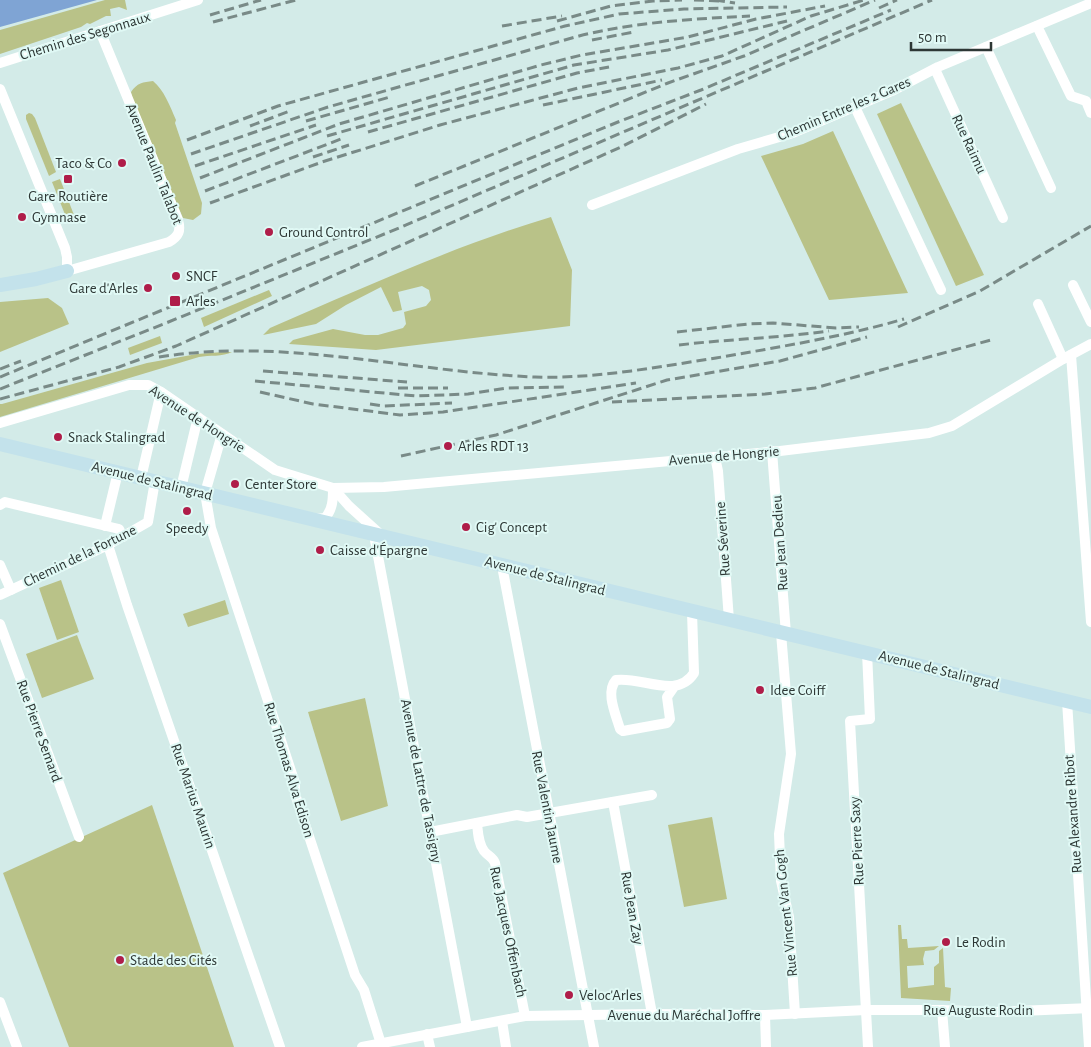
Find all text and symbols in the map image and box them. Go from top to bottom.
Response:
street label: Chemin des Segonnaux [18,9,152,63]
scale bar [911,20,991,52]
text: 50 m [918,30,947,45]
street label: Chemin Entre les 2 Gares [775,74,913,144]
street label: Avenue Paulin Talabot [123,101,185,227]
street label: Rue Raimu [949,112,989,176]
place label: Taco & Co [55,156,112,171]
marker: Taco & Co [116,157,128,169]
marker: Gare Routière [62,173,74,185]
place label: Gare Routière [28,189,108,204]
place label: Gymnase [32,210,86,225]
marker: Gymnase [16,211,28,223]
place label: Ground Control [279,225,369,240]
marker: Ground Control [263,226,275,238]
place label: SNCF [186,269,218,284]
marker: SNCF [170,270,182,282]
place label: Gare d'Arles [69,281,138,296]
marker: Gare d'Arles [142,282,154,294]
marker: Arles [168,294,182,308]
place label: Arles [186,294,216,309]
street label: Avenue de Hongrie [146,382,248,456]
place label: Snack Stalingrad [68,430,165,445]
marker: Snack Stalingrad [52,431,64,443]
place label: Arles RDT 13 [458,439,529,454]
marker: Arles RDT 13 [442,440,454,452]
street label: Avenue de Hongrie [668,444,780,468]
street label: Avenue de Stalingrad [90,459,214,503]
place label: Center Store [245,477,317,492]
marker: Center Store [229,478,241,490]
street label: Rue Jean Dedieu [769,494,791,591]
street label: Rue Séverine [713,501,733,577]
marker: Speedy [181,505,193,517]
place label: Cig' Concept [476,520,547,535]
place label: Speedy [166,521,209,536]
marker: Cig' Concept [460,521,472,533]
street label: Chemin de la Fortune [21,522,139,590]
place label: Caisse d'Épargne [330,541,428,558]
marker: Caisse d'Épargne [314,544,326,556]
street label: Avenue de Stalingrad [483,554,607,598]
street label: Avenue de Stalingrad [877,648,1001,692]
street label: Rue Pierre Semard [14,678,65,784]
place label: Idee Coiff [770,683,827,698]
marker: Idee Coiff [754,684,766,696]
street label: Avenue de Lattre de Tassigny [398,698,444,865]
street label: Rue Thomas Alva Edison [261,700,317,840]
street label: Rue Marius Maurin [168,742,218,850]
street label: Rue Valentin Jaume [529,749,565,865]
street label: Rue Alexandre Ribot [1061,754,1085,874]
street label: Rue Pierre Saxy [847,796,867,886]
street label: Rue Vincent Van Gogh [772,848,800,978]
street label: Rue Jacques Offenbach [487,865,529,999]
street label: Rue Jean Zay [618,870,646,947]
place label: Le Rodin [956,935,1006,950]
marker: Le Rodin [940,936,952,948]
place label: Stade des Cités [130,953,217,968]
marker: Stade des Cités [114,954,126,966]
place label: Veloc'Arles [579,988,642,1003]
marker: Veloc'Arles [563,989,575,1001]
street label: Rue Auguste Rodin [923,1003,1033,1018]
street label: Avenue du Maréchal Joffre [607,1008,761,1023]

